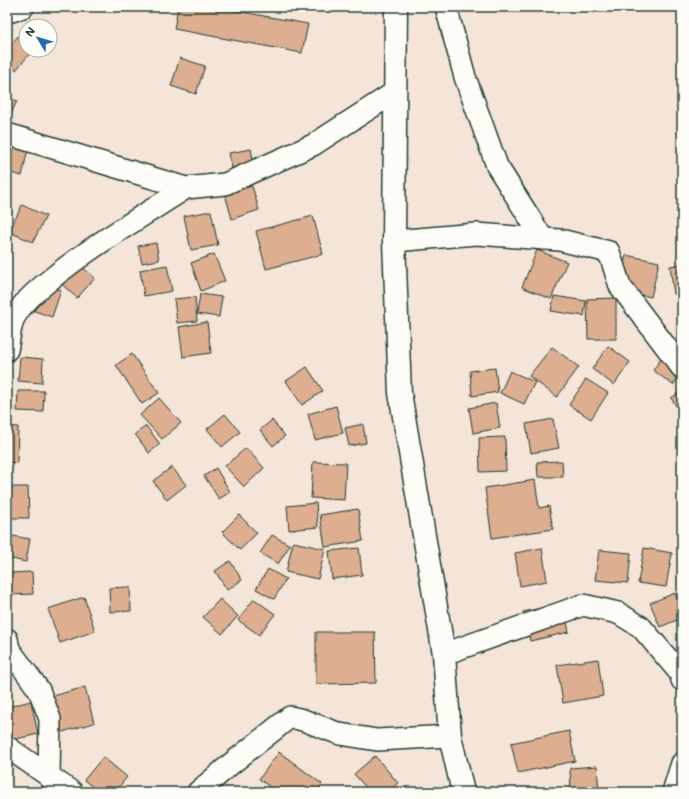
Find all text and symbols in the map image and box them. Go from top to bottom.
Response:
north arrow [18,18,58,58]
text: N [21,24,38,39]

